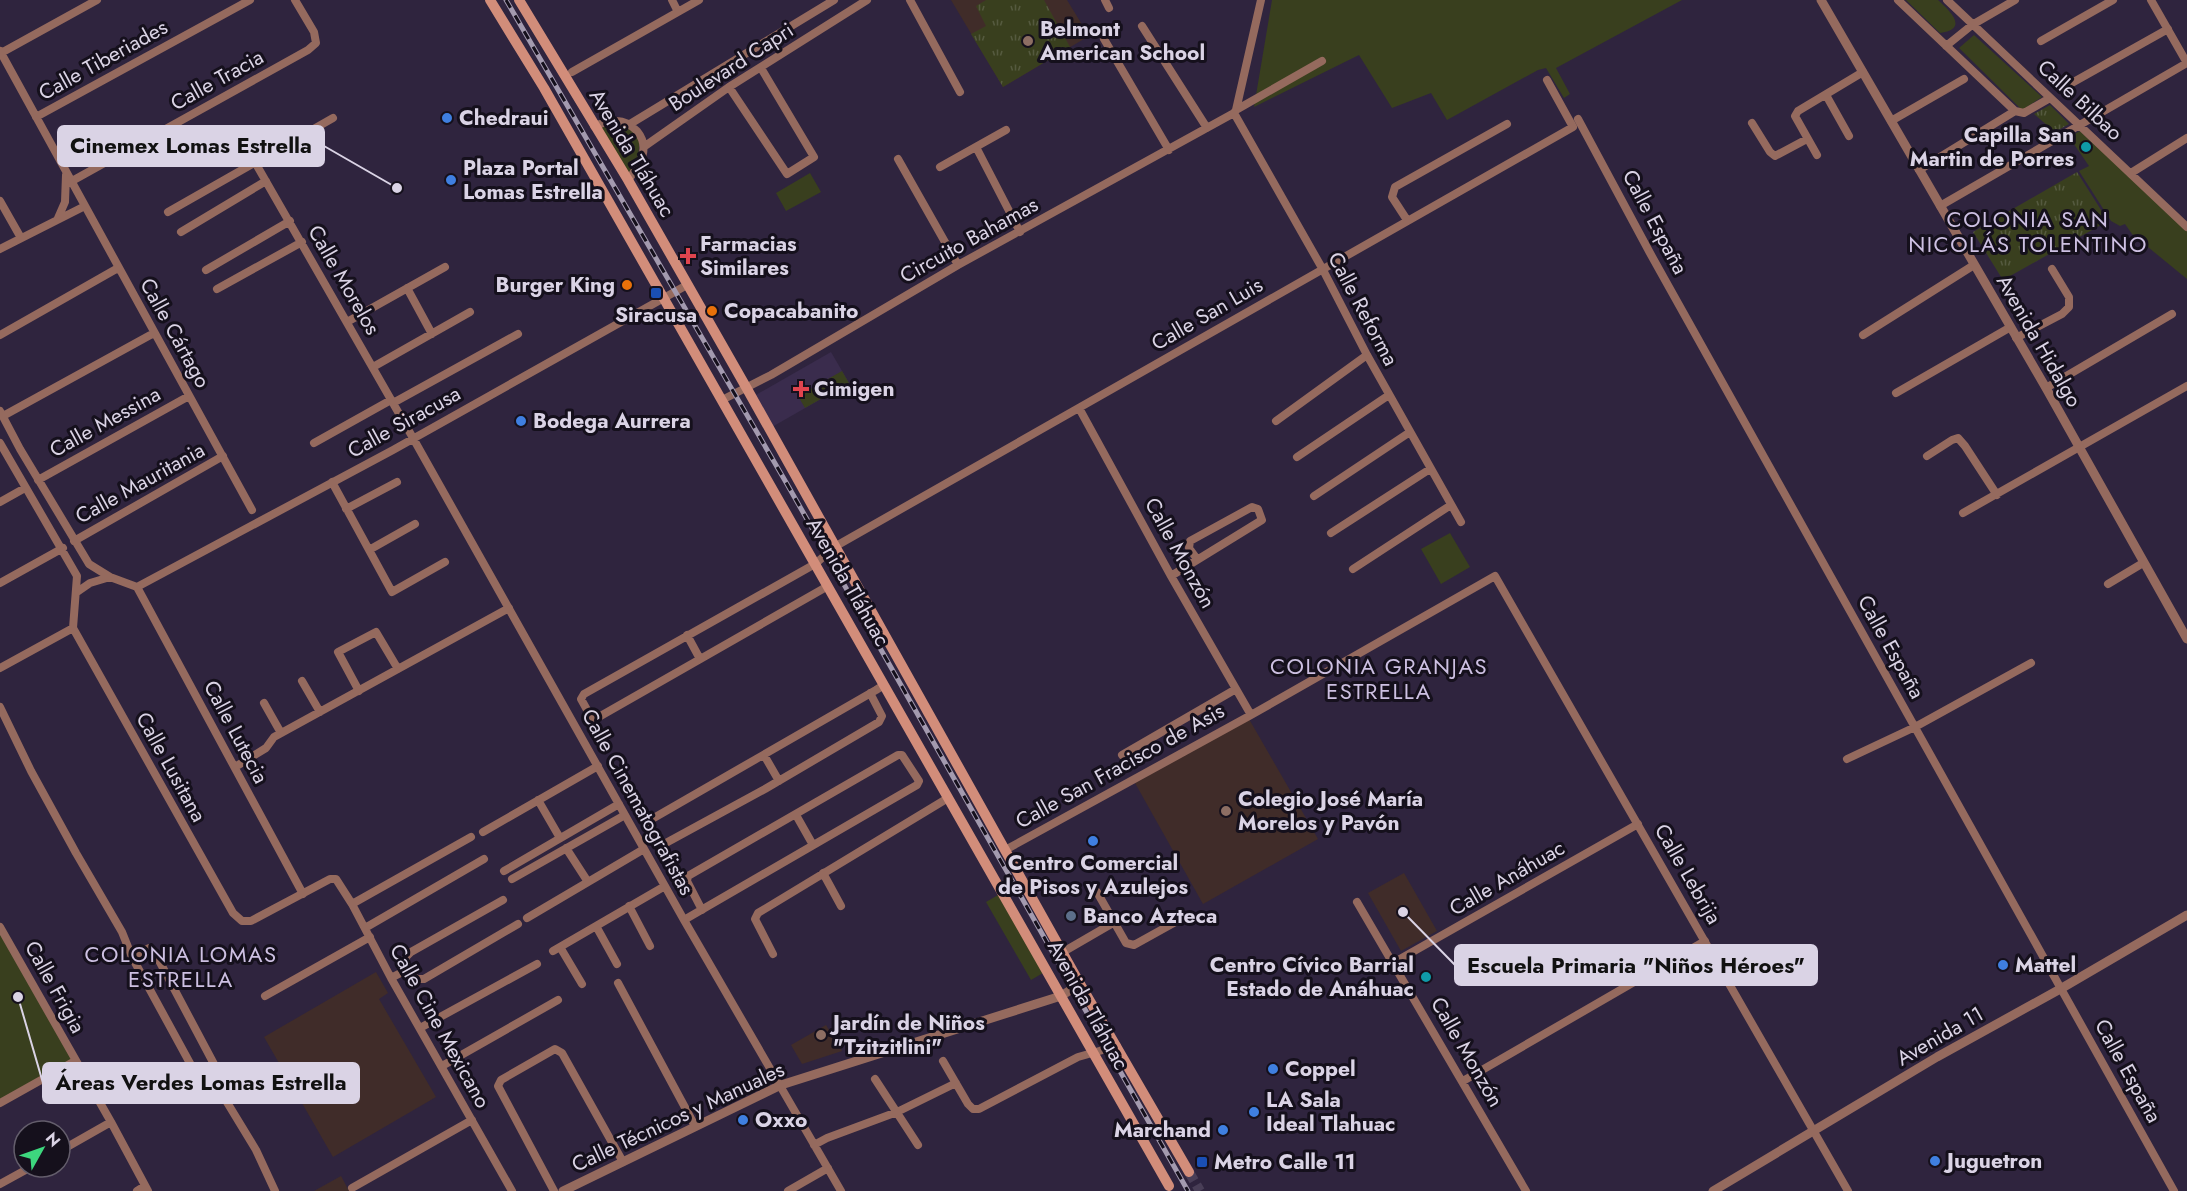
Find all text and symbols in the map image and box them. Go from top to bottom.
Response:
street label: Calle Tiberiades [33,12,173,108]
place label: Belmont American School [1039,14,1205,68]
street label: Boulevard Capri [663,15,799,119]
marker: Belmont American School [1021,34,1035,48]
street label: Calle Tracia [165,42,269,118]
street label: Calle Bilbao [2031,53,2129,147]
street label: Avenida Tláhuac [582,83,682,223]
place label: Chedraui [459,103,548,133]
marker: Chedraui [440,111,454,125]
place label: Capilla San Martin de Porres [1910,120,2074,174]
callout: Cinemex Lomas Estrella [58,126,324,166]
text: Cinemex Lomas Estrella [70,129,312,161]
marker: Capilla San Martin de Porres [2079,140,2093,154]
place label: Plaza Portal Lomas Estrella [463,153,603,207]
street label: Calle España [1615,164,1695,280]
marker: Plaza Portal Lomas Estrella [444,173,458,187]
street label: Circuito Bahamas [894,190,1044,290]
district label: COLONIA SAN NICOLÁS TOLENTINO [1908,203,2148,260]
street label: Calle Morelos [300,220,388,340]
place label: Farmacias Similares [700,229,797,283]
street label: Calle Reforma [1320,247,1406,371]
marker: Farmacias Similares [681,249,695,263]
street label: Avenida Hidalgo [1989,269,2089,413]
place label: Burger King [496,270,615,300]
street label: Calle San Luis [1146,270,1268,358]
street label: Calle Cártago [132,273,218,393]
marker: Burger King [620,278,634,292]
marker: Siracusa [649,286,663,300]
place label: Copacabanito [724,296,858,326]
place label: Siracusa [615,300,697,330]
marker: Copacabanito [705,304,719,318]
place label: Cimigen [814,374,894,404]
street label: Calle Messina [44,379,166,465]
street label: Calle Siracusa [342,379,466,465]
marker: Cimigen [792,380,810,398]
place label: Bodega Aurrera [533,406,691,436]
marker: Bodega Aurrera [514,414,528,428]
street label: Calle Mauritania [70,435,210,531]
street label: Calle Monzón [1137,492,1223,614]
street label: Avenida Tláhuac [799,512,897,652]
street label: Calle España [1850,590,1932,704]
district label: COLONIA GRANJAS ESTRELLA [1270,650,1488,707]
street label: Calle Lutecia [196,675,276,789]
street label: Calle San Fracisco de Asis [1010,696,1230,836]
street label: Calle Cinematografistas [574,703,702,901]
street label: Calle Lusitana [128,707,214,827]
place label: Colegio José María Morelos y Pavón [1238,784,1423,838]
marker: Colegio José María Morelos y Pavón [1219,804,1233,818]
street label: Calle Lebrija [1647,818,1729,930]
street label: Calle Anáhuac [1444,833,1570,923]
marker: Centro Comercial de Pisos y Azulejos [1086,834,1100,848]
place label: Centro Comercial de Pisos y Azulejos [998,848,1188,902]
place label: Banco Azteca [1083,901,1217,931]
marker: Banco Azteca [1064,909,1078,923]
street label: Calle Frigia [17,935,93,1039]
street label: Avenida Tláhuac [1040,935,1136,1075]
district label: COLONIA LOMAS ESTRELLA [84,938,278,995]
street label: Calle Cine Mexicano [382,938,498,1114]
callout: Escuela Primaria "Niños Héroes" [1455,945,1817,985]
text: Escuela Primaria "Niños Héroes" [1467,949,1805,981]
place label: Centro Cívico Barrial Estado de Anáhuac [1210,950,1414,1004]
place label: Mattel [2015,950,2076,980]
marker: Mattel [1996,958,2010,972]
marker: Centro Cívico Barrial Estado de Anáhuac [1419,970,1433,984]
street label: Calle Monzón [1423,991,1511,1113]
street label: Avenida 11 [1891,999,1989,1073]
place label: Jardín de Niños "Tzitzitlini" [829,1008,985,1062]
street label: Calle España [2087,1014,2169,1128]
marker: Jardín de Niños "Tzitzitlini" [814,1028,828,1042]
street label: Calle Técnicos y Manuales [567,1054,789,1180]
place label: Coppel [1285,1054,1356,1084]
marker: Coppel [1266,1062,1280,1076]
callout: Áreas Verdes Lomas Estrella [43,1063,359,1103]
text: Áreas Verdes Lomas Estrella [54,1066,347,1098]
place label: LA Sala Ideal Tlahuac [1266,1085,1396,1139]
place label: Oxxo [755,1105,807,1135]
marker: LA Sala Ideal Tlahuac [1247,1105,1261,1119]
marker: Oxxo [736,1113,750,1127]
place label: Marchand [1114,1115,1211,1145]
north arrow [12,1119,72,1179]
marker: Marchand [1216,1123,1230,1137]
text: N [40,1127,66,1152]
place label: Juguetron [1943,1146,2042,1176]
place label: Metro Calle 11 [1214,1147,1356,1177]
marker: Juguetron [1928,1154,1942,1168]
marker: Metro Calle 11 [1195,1155,1209,1169]

